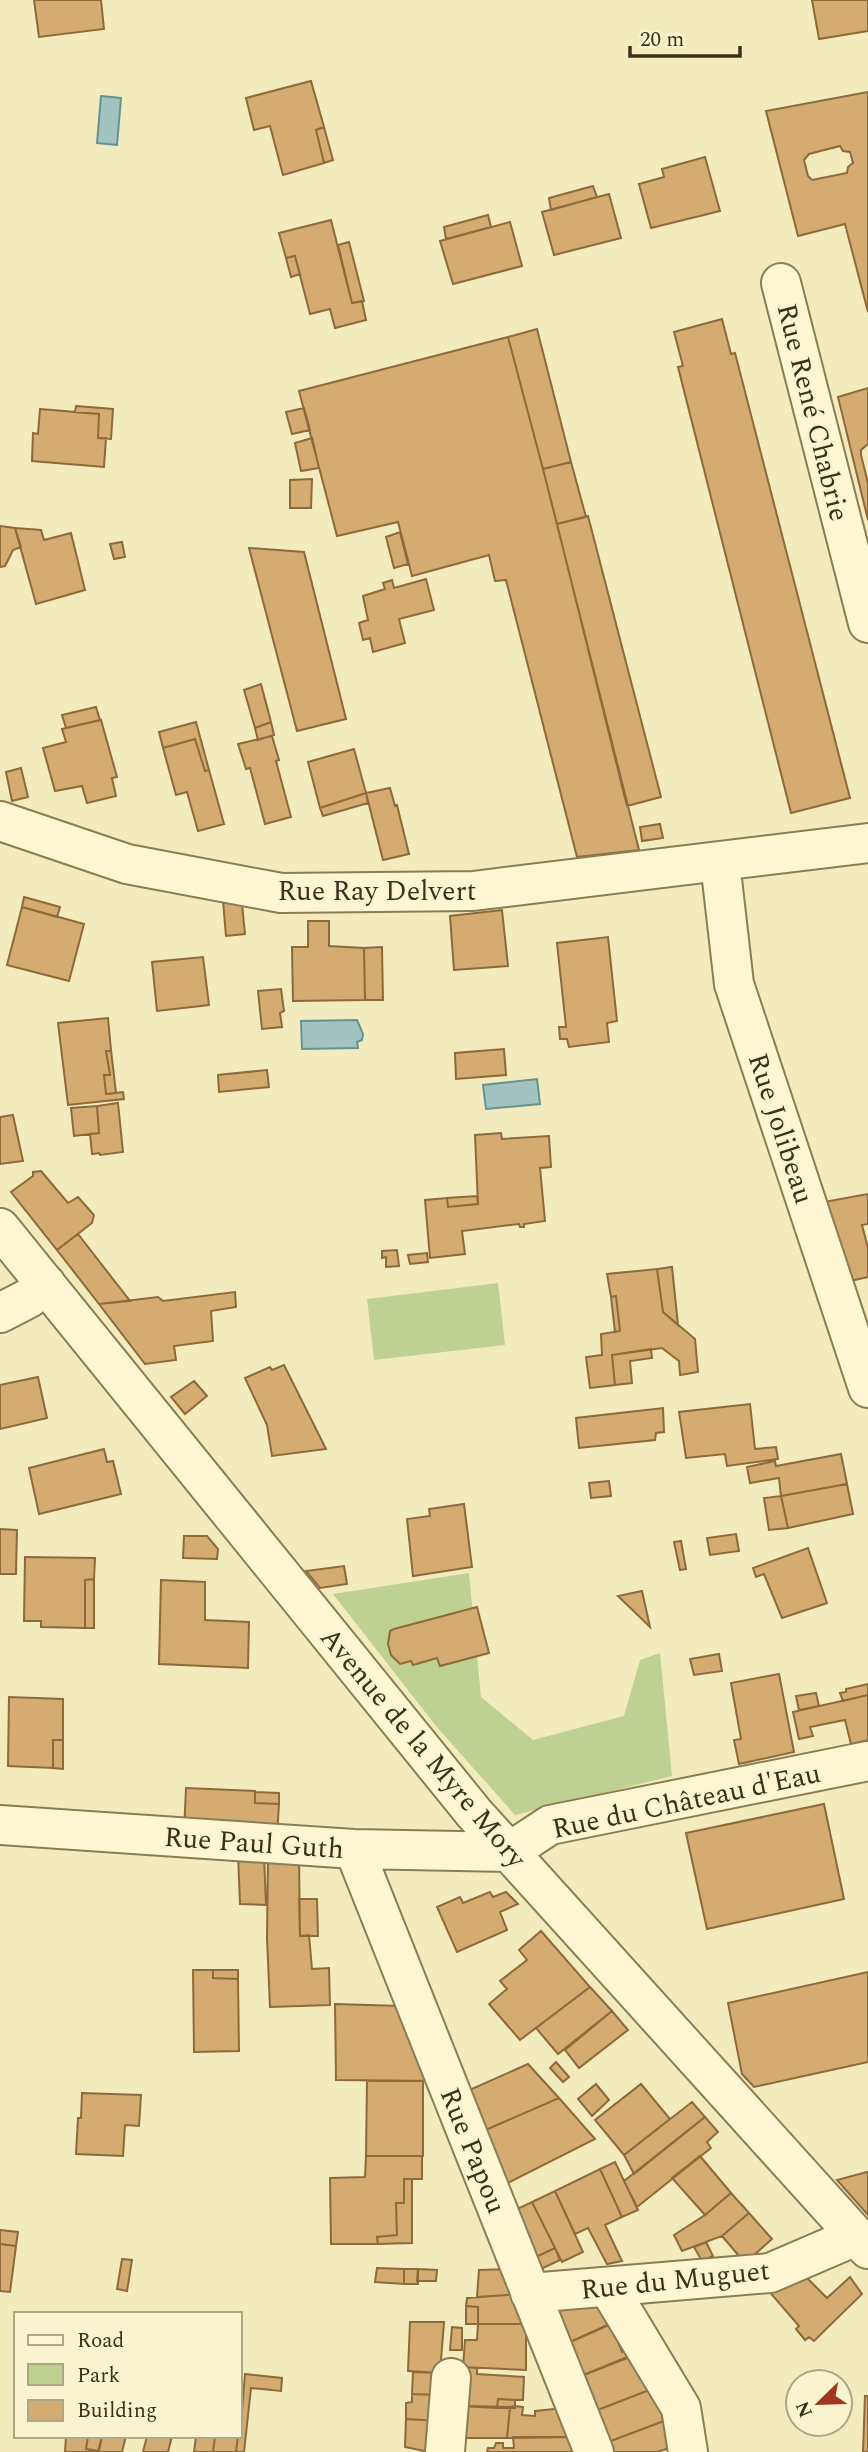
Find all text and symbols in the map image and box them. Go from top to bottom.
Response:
scale bar [630,14,740,58]
text: 20 m [640,24,684,56]
street label: Rue René Chabrie [765,299,860,526]
street label: Rue Ray Delvert [277,870,477,913]
street label: Rue Jolibeau [736,1048,825,1209]
street label: Avenue de la Myre Mory [309,1618,538,1879]
street label: Rue du Château d'Eau [548,1752,825,1851]
street label: Rue Paul Guth [163,1816,345,1871]
street label: Rue Papou [428,2081,517,2220]
street label: Rue du Muguet [578,2249,772,2312]
legend [14,2312,242,2438]
text: Road [77,2325,124,2357]
text: Park [77,2360,121,2392]
north arrow [784,2368,854,2438]
text: Building [77,2395,157,2427]
text: N [788,2396,821,2422]

